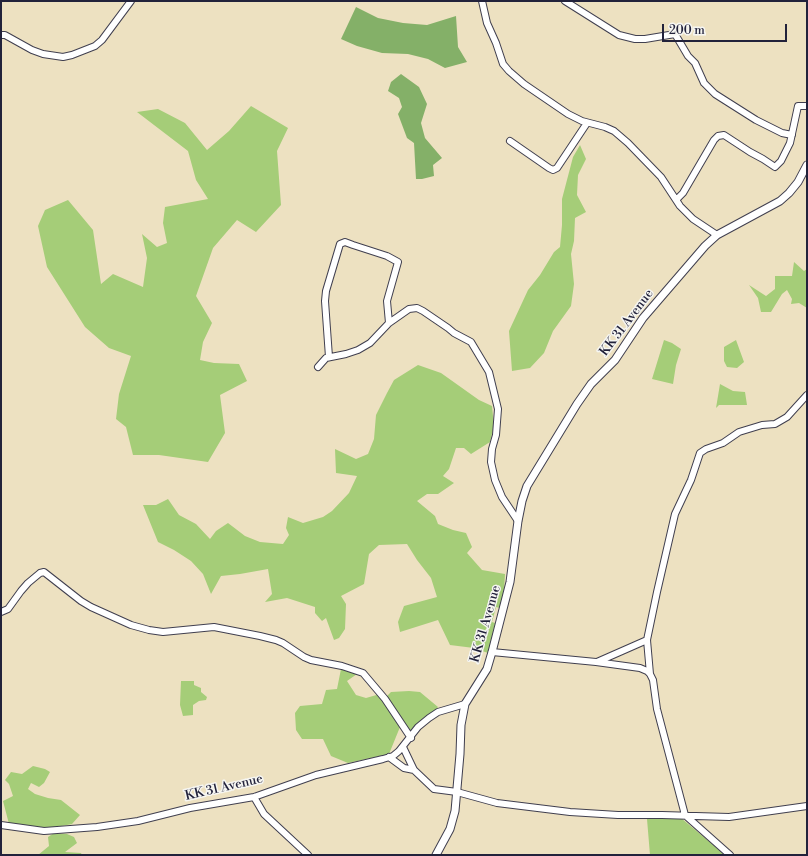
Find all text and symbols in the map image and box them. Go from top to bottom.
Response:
scale bar [664,16,789,42]
text: 200 m [669,23,705,38]
street label: KK 31 Avenue [597,287,657,359]
street label: KK 31 Avenue [468,584,504,664]
street label: KK 31 Avenue [183,771,265,805]

